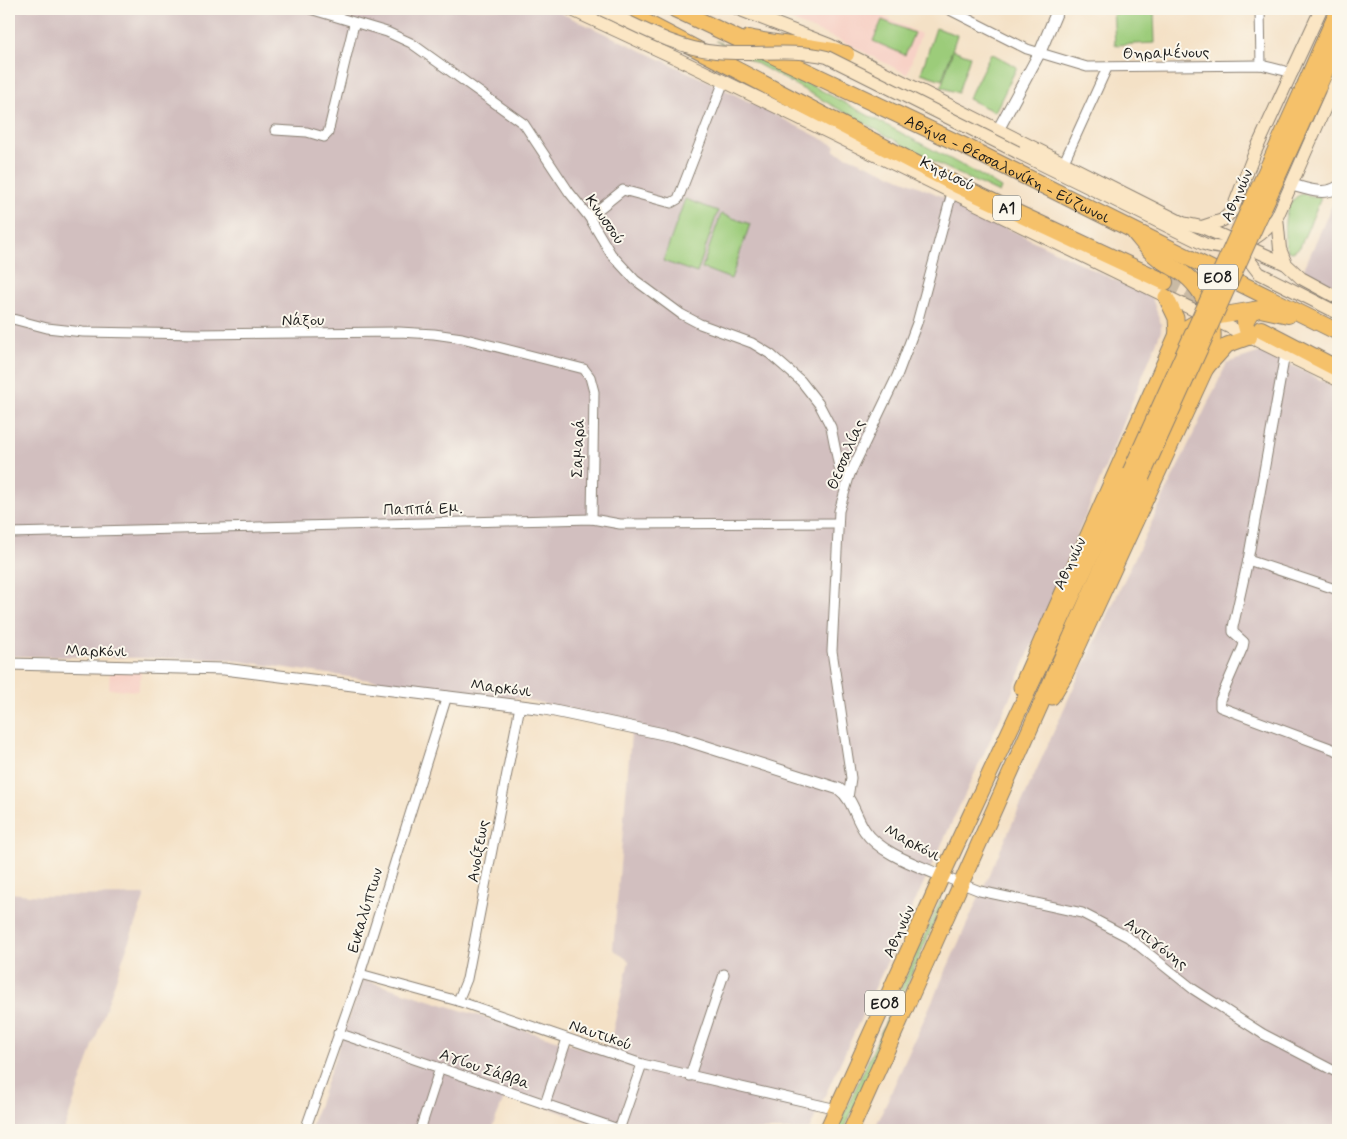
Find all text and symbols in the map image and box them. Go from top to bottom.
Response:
street label: Θηραμένους [1122,41,1210,65]
street label: Αθήνα - Θεσσαλονίκη - Εύζωνοι [901,110,1114,229]
street label: Κηφισού [916,152,978,197]
street label: Αθηνών [1216,166,1258,225]
street label: Κνωσσού [580,191,630,249]
road number: Α1 [993,196,1021,220]
road number: ΕΟ8 [1198,264,1238,290]
street label: Νάξου [282,310,324,331]
street label: Θεσσαλίας [822,416,871,493]
street label: Σαμαρά [567,418,590,478]
street label: Παππά Εμ. [383,498,463,521]
street label: Αθηνών [1049,534,1092,593]
street label: Μαρκόνι [65,640,127,663]
street label: Μαρκόνι [469,674,533,703]
street label: Ανοίξεως [463,818,494,884]
street label: Μαρκόνι [880,820,944,867]
street label: Ευκαλύπτων [343,865,388,956]
street label: Αθηνών [878,902,920,961]
street label: Αντιγόνης [1120,913,1192,975]
road number: ΕΟ8 [865,990,905,1016]
street label: Ναυτικού [566,1015,635,1056]
street label: Αγίου Σάββα [437,1044,532,1095]

